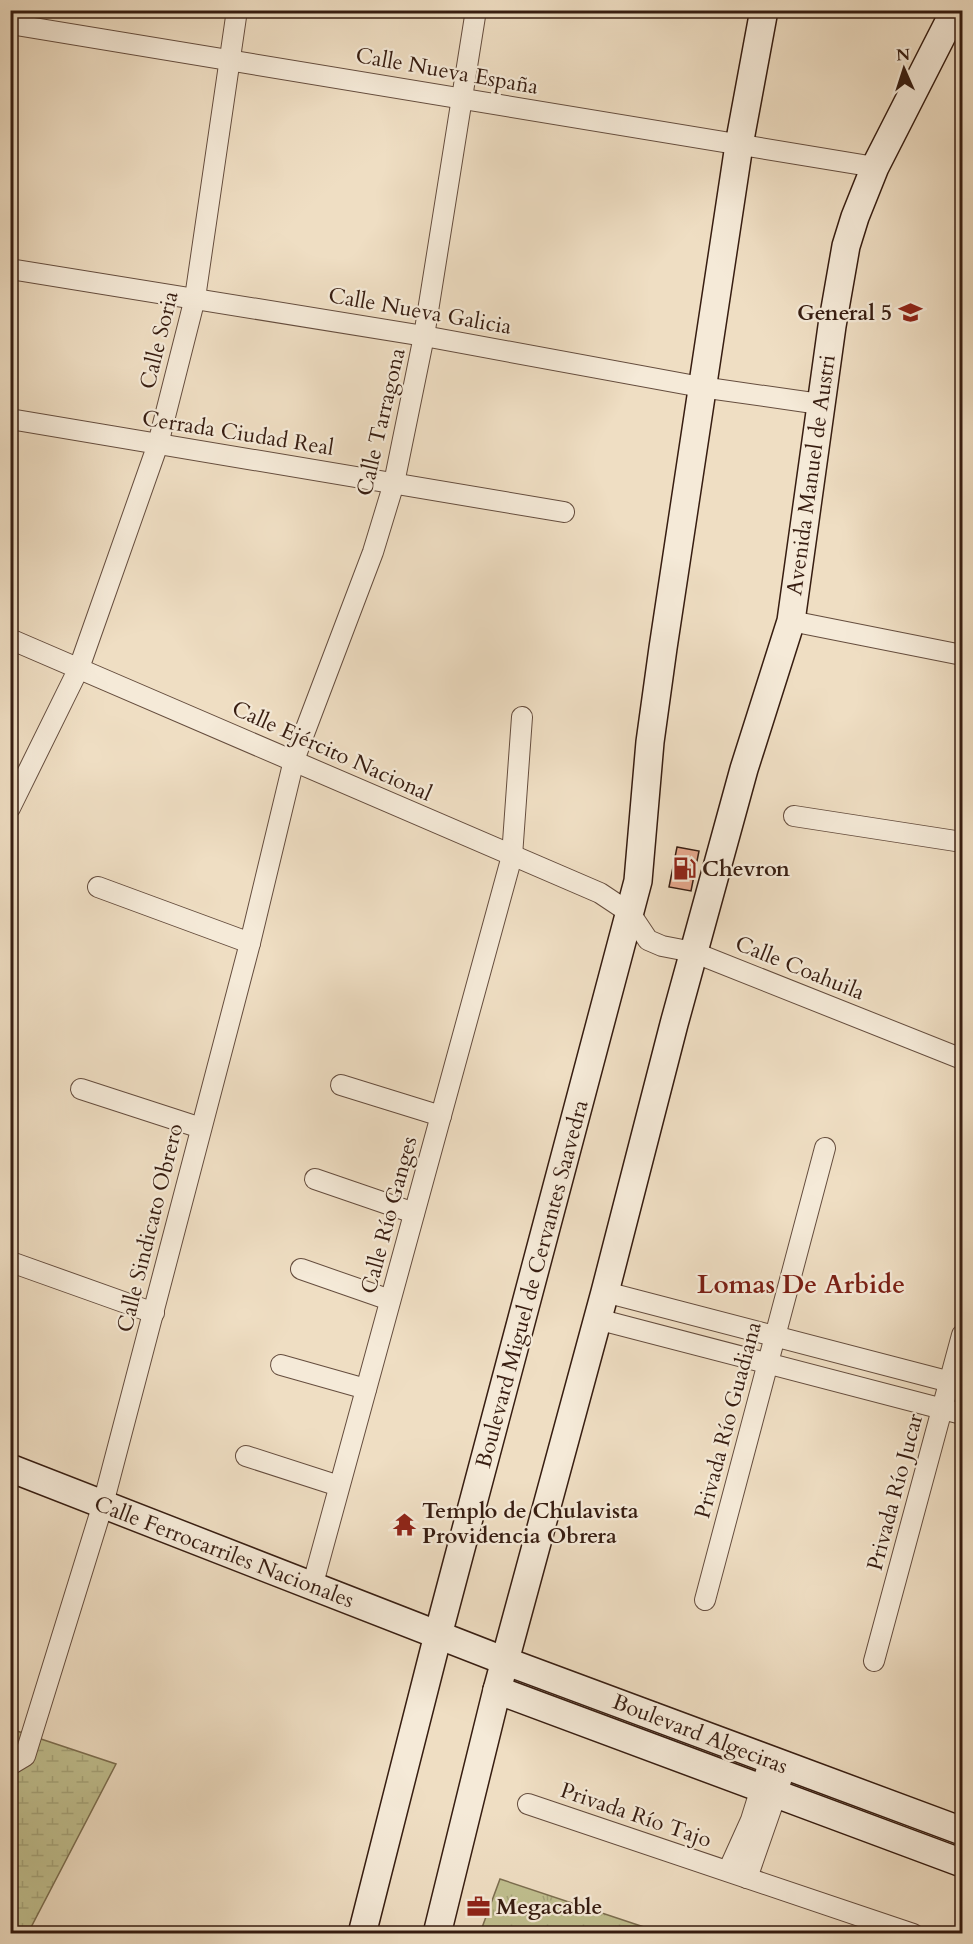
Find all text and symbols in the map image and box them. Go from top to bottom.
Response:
north arrow [874,39,934,99]
street label: Calle Nueva España [353,40,541,102]
text: N [896,44,911,66]
street label: Calle Nueva Galicia [326,280,514,342]
street label: Calle Soria [132,287,186,392]
place label: General 5 [797,298,892,328]
school or university icon: General 5 [897,300,923,326]
street label: Calle Tarragona [349,345,413,499]
street label: Avenida Manuel de Austri [779,353,843,597]
street label: Cerrada Ciudad Real [140,403,336,463]
street label: Calle Ejército Nacional [227,693,437,809]
place label: Chevron [702,854,790,884]
fuel station icon: Chevron [671,856,697,882]
street label: Calle Coahuila [731,928,870,1008]
street label: Boulevard Miguel de Cervantes Saavedra [468,1096,596,1471]
street label: Calle Sindicato Obrero [110,1120,190,1335]
street label: Calle Río Ganges [354,1133,424,1297]
district label: Lomas De Arbide [697,1267,905,1302]
street label: Privada Río Guadiana [687,1318,769,1522]
street label: Privada Río Jucar [860,1409,931,1574]
street label: Calle Ferrocarriles Nacionales [90,1489,358,1615]
place label: Templo de Chulavista Providencia Obrera [422,1496,639,1551]
temple icon: Templo de Chulavista Providencia Obrera [391,1511,417,1537]
street label: Boulevard Algeciras [608,1687,792,1781]
street label: Privada Río Tajo [556,1775,716,1855]
place label: Megacable [496,1892,602,1922]
office icon: Megacable [465,1894,491,1920]

